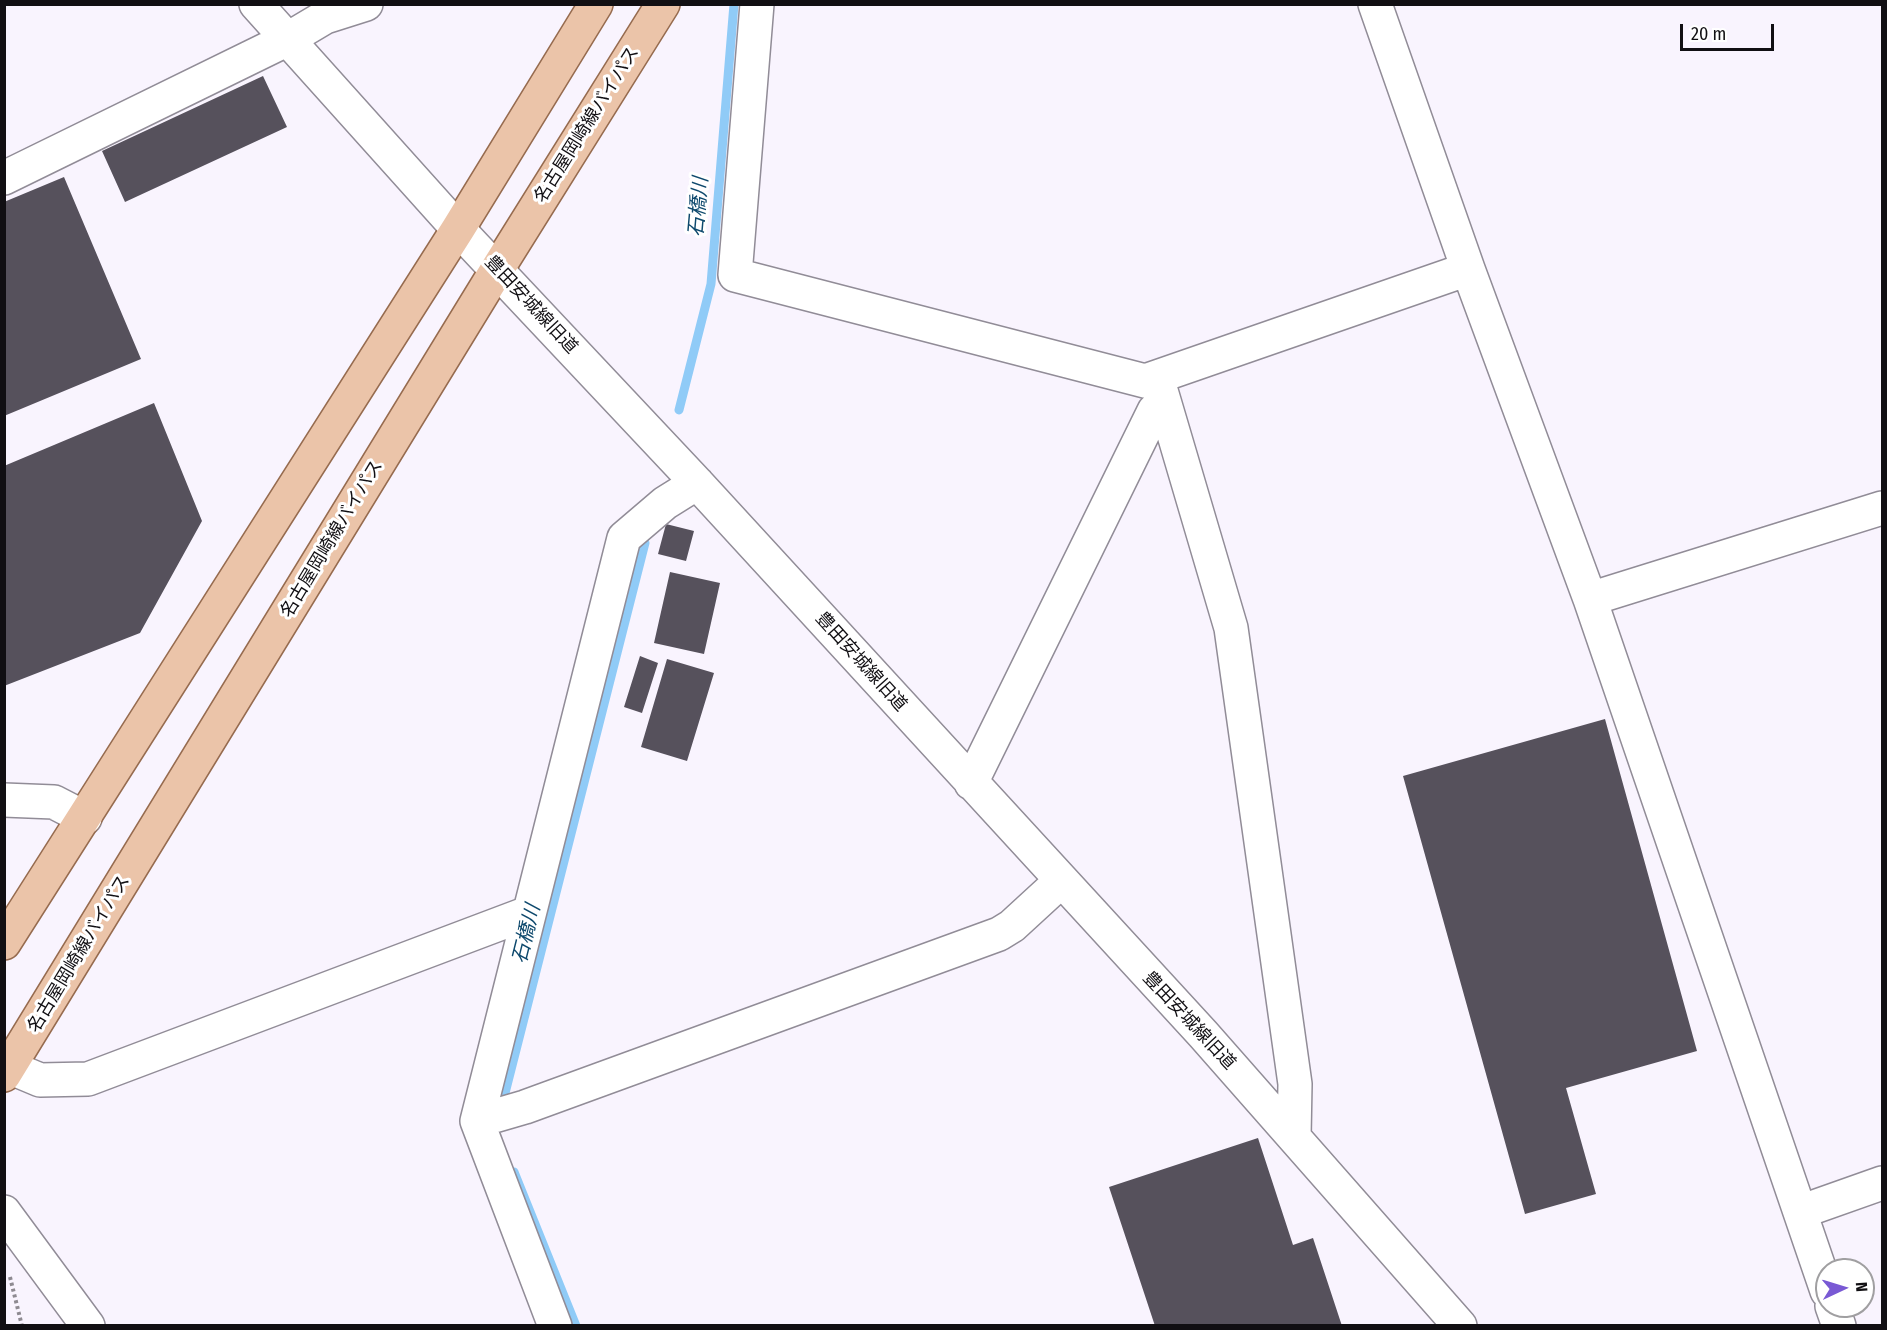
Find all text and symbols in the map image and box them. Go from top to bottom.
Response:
scale bar [1683,12,1778,50]
text: 20 m [1691,23,1726,45]
street label: 名古屋岡崎線バイパス [530,43,644,207]
water label: 石橋川 [684,176,714,238]
street label: 豊田安城線旧道 [480,252,582,358]
street label: 名古屋岡崎線バイパス [276,456,388,622]
street label: 豊田安城線旧道 [811,608,911,716]
street label: 名古屋岡崎線バイパス [23,871,135,1037]
water label: 石橋川 [508,902,546,966]
street label: 豊田安城線旧道 [1138,968,1240,1074]
north arrow [1815,1258,1875,1318]
text: N [1852,1281,1871,1292]

